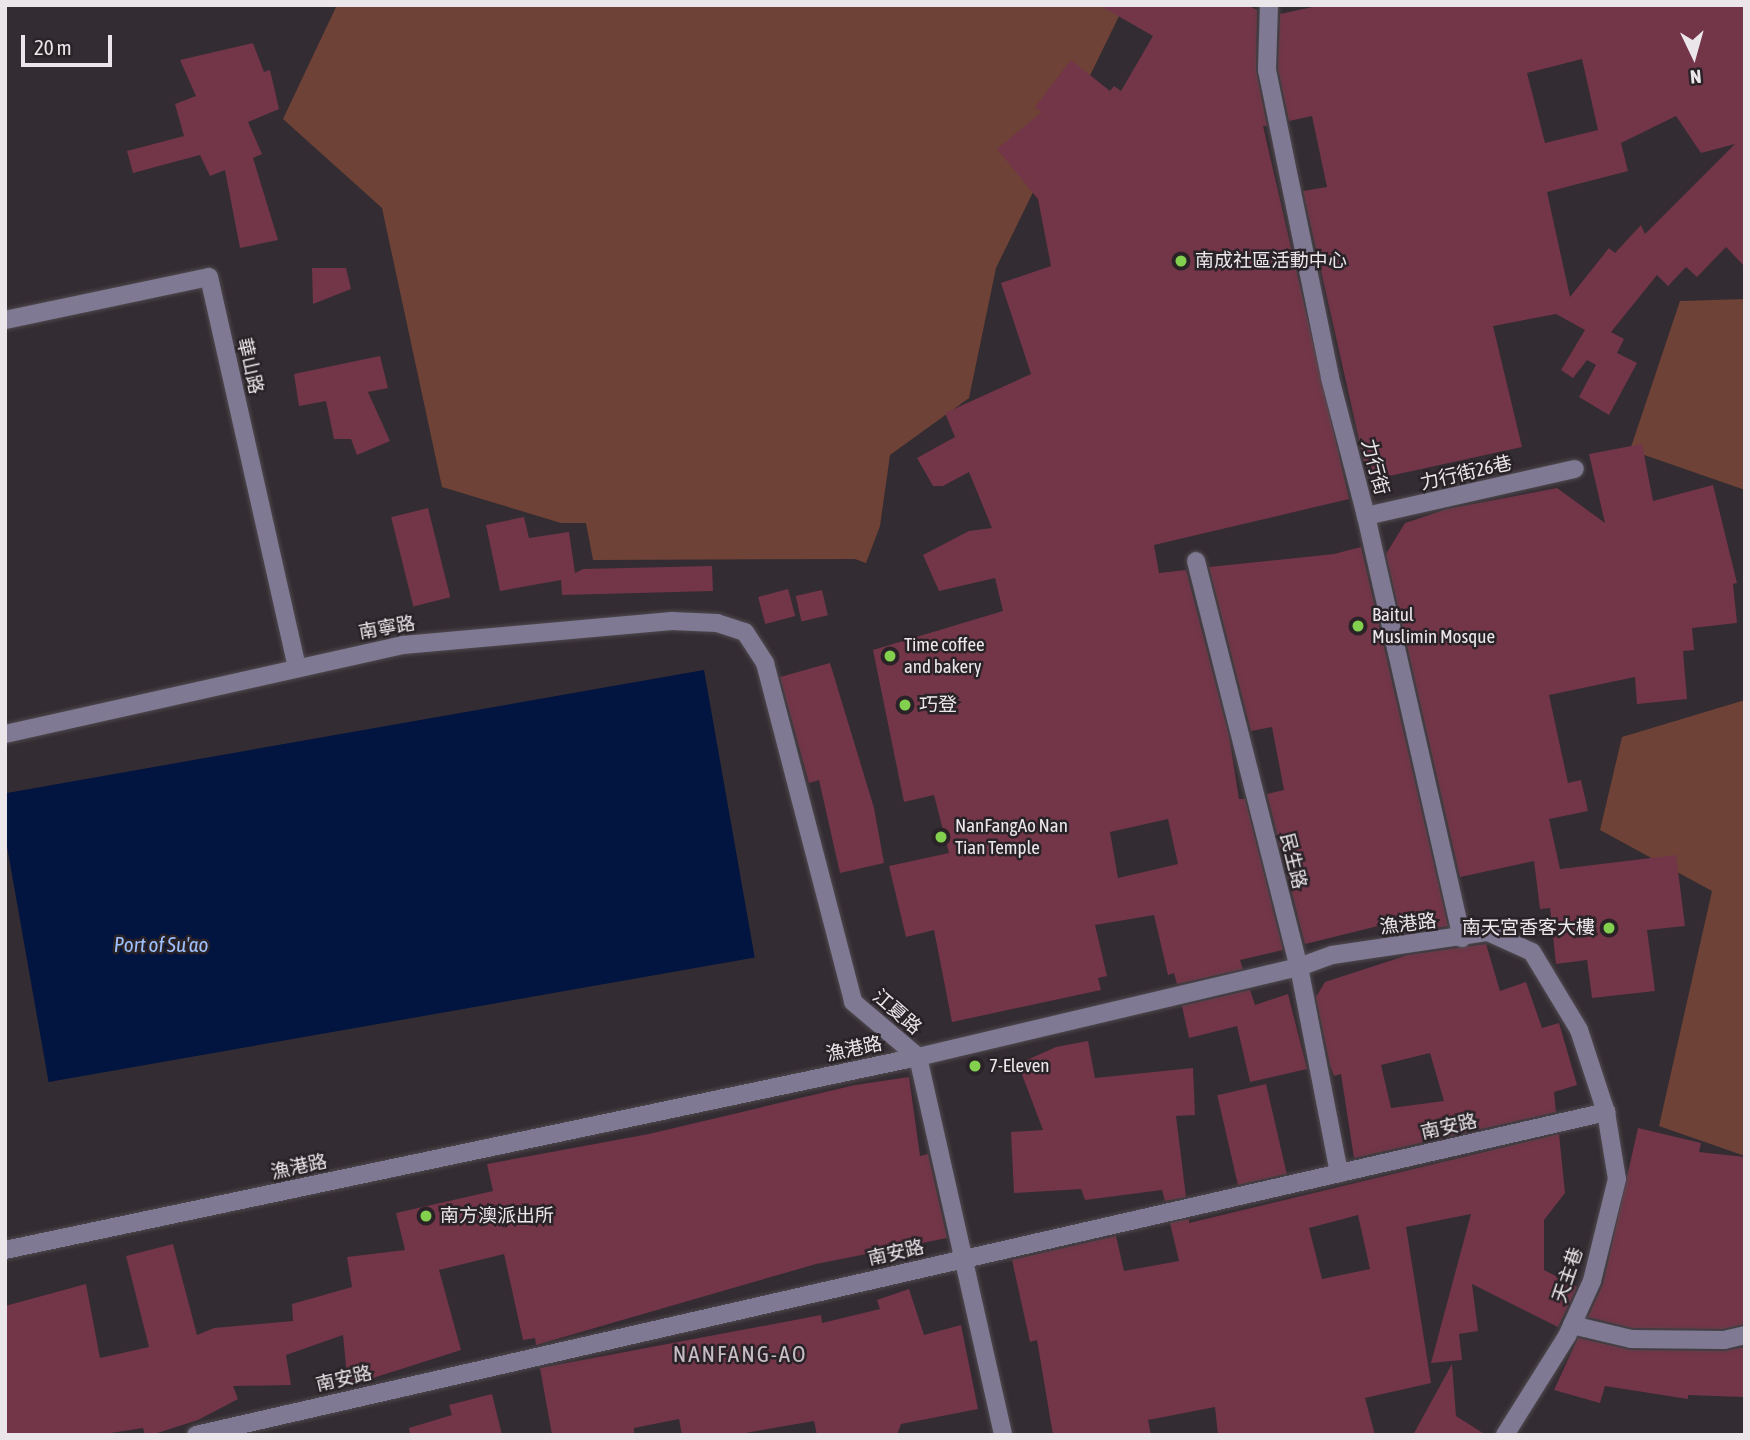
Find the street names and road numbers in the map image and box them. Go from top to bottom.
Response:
street label: 華山路 [232,336,268,396]
street label: 力行街 [1357,437,1393,497]
street label: 力行街26巷 [1418,451,1514,495]
street label: 南寧路 [357,612,417,644]
street label: 民生路 [1275,831,1311,891]
street label: 漁港路 [1378,909,1438,939]
street label: 江夏路 [868,985,926,1039]
street label: 漁港路 [824,1032,884,1066]
street label: 南安路 [1419,1109,1479,1145]
street label: 漁港路 [269,1150,329,1184]
street label: 南安路 [866,1235,926,1271]
street label: 天主巷 [1548,1244,1588,1306]
street label: 南安路 [314,1361,374,1397]

